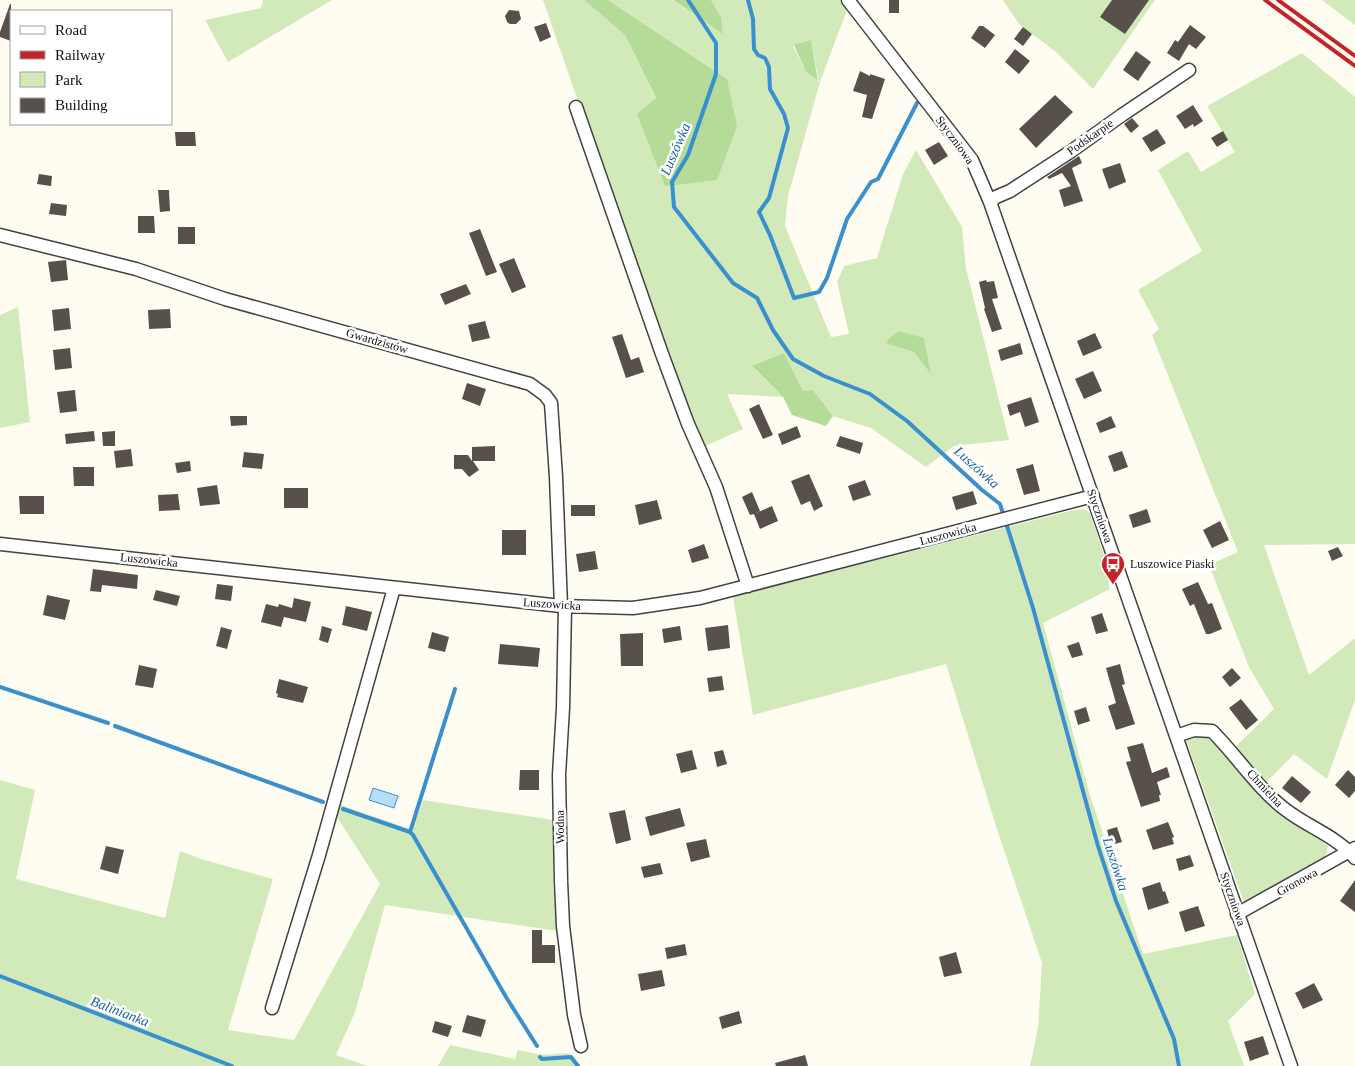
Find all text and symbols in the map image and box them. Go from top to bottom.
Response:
legend [10,10,172,125]
text: Road [55,22,87,38]
text: Railway [55,47,105,63]
text: Park [55,72,83,88]
text: Building [55,97,108,113]
street label: Styczniowa [933,113,978,167]
street label: Podskarpie [1064,116,1116,158]
water label: Luszówka [657,121,693,178]
street label: Gwardzistów [344,325,410,357]
water label: Luszówka [950,443,1002,491]
street label: Styczniowa [1084,487,1116,545]
street label: Luszowicka [918,520,978,548]
street label: Luszowicka [119,550,179,570]
bus stop icon: Luszowice Piaski [1100,551,1126,585]
place label: Luszowice Piaski [1130,557,1215,571]
street label: Luszowicka [523,595,582,613]
street label: Chmielna [1244,766,1286,810]
street label: Wodna [553,809,567,844]
water label: Luszówka [1100,835,1131,893]
street label: Gronowa [1274,865,1321,899]
street label: Styczniowa [1217,870,1249,928]
water label: Balinianka [88,993,151,1029]

